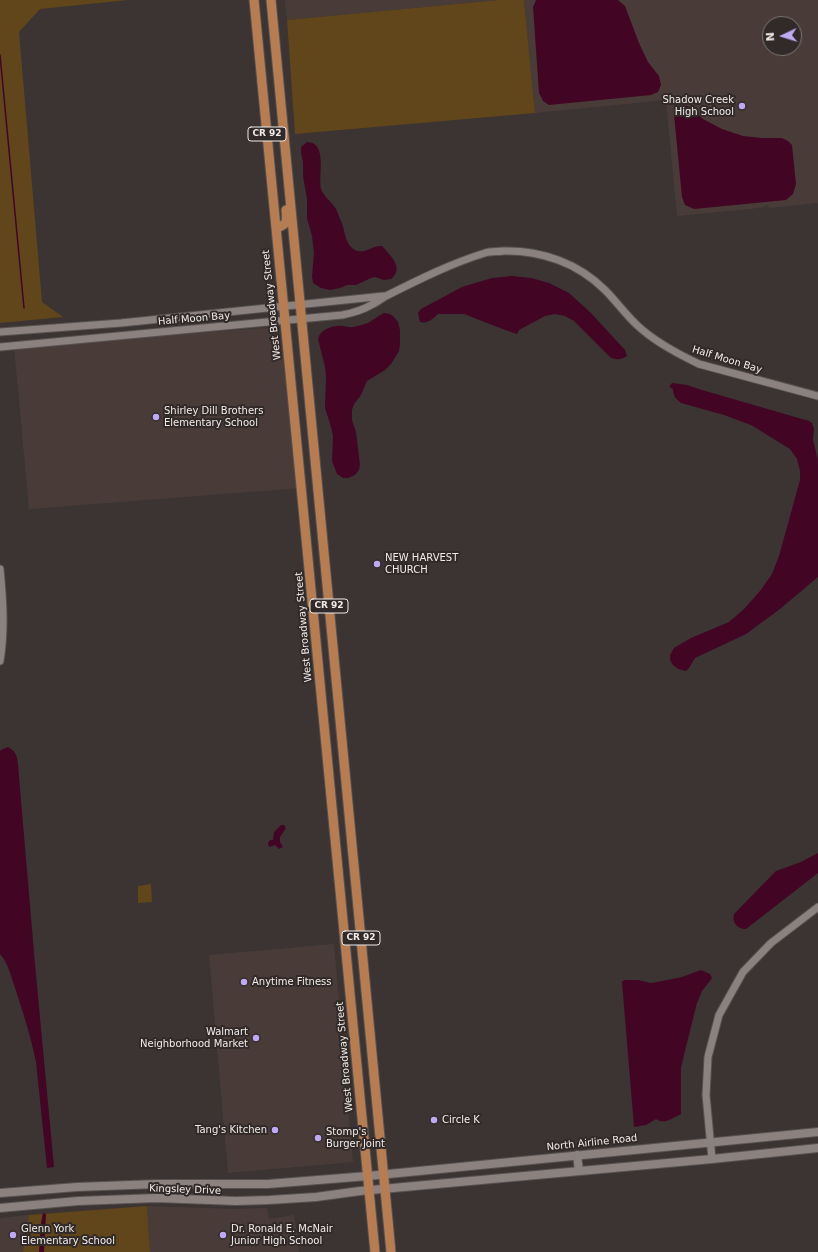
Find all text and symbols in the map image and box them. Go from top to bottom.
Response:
north arrow [762,16,802,56]
text: N [764,32,777,42]
place label: Shadow Creek High School [662,94,734,118]
marker: Shadow Creek High School [737,101,747,111]
road number: CR 92 [248,127,286,141]
street label: West Broadway Street [260,249,284,361]
street label: Half Moon Bay [157,310,231,328]
street label: Half Moon Bay [691,344,763,376]
place label: Shirley Dill Brothers Elementary School [164,405,263,428]
marker: Shirley Dill Brothers Elementary School [151,412,161,422]
place label: NEW HARVEST CHURCH [385,552,458,576]
marker: NEW HARVEST CHURCH [372,559,382,569]
street label: West Broadway Street [293,571,315,683]
road number: CR 92 [310,599,348,613]
road number: CR 92 [342,931,380,945]
place label: Anytime Fitness [252,976,332,988]
marker: Anytime Fitness [239,977,249,987]
street label: West Broadway Street [334,1001,356,1113]
place label: Walmart Neighborhood Market [140,1026,248,1050]
marker: Walmart Neighborhood Market [251,1033,261,1043]
place label: Circle K [442,1114,480,1126]
marker: Circle K [429,1115,439,1125]
place label: Tang's Kitchen [195,1124,267,1136]
marker: Tang's Kitchen [270,1125,280,1135]
place label: Stomp's Burger Joint [326,1126,385,1150]
street label: North Airline Road [546,1132,638,1154]
marker: Stomp's Burger Joint [313,1133,323,1143]
street label: Kingsley Drive [149,1183,221,1197]
place label: Glenn York Elementary School [21,1223,115,1246]
place label: Dr. Ronald E. McNair Junior High School [231,1223,333,1246]
marker: Glenn York Elementary School [8,1230,18,1240]
marker: Dr. Ronald E. McNair Junior High School [218,1230,228,1240]

